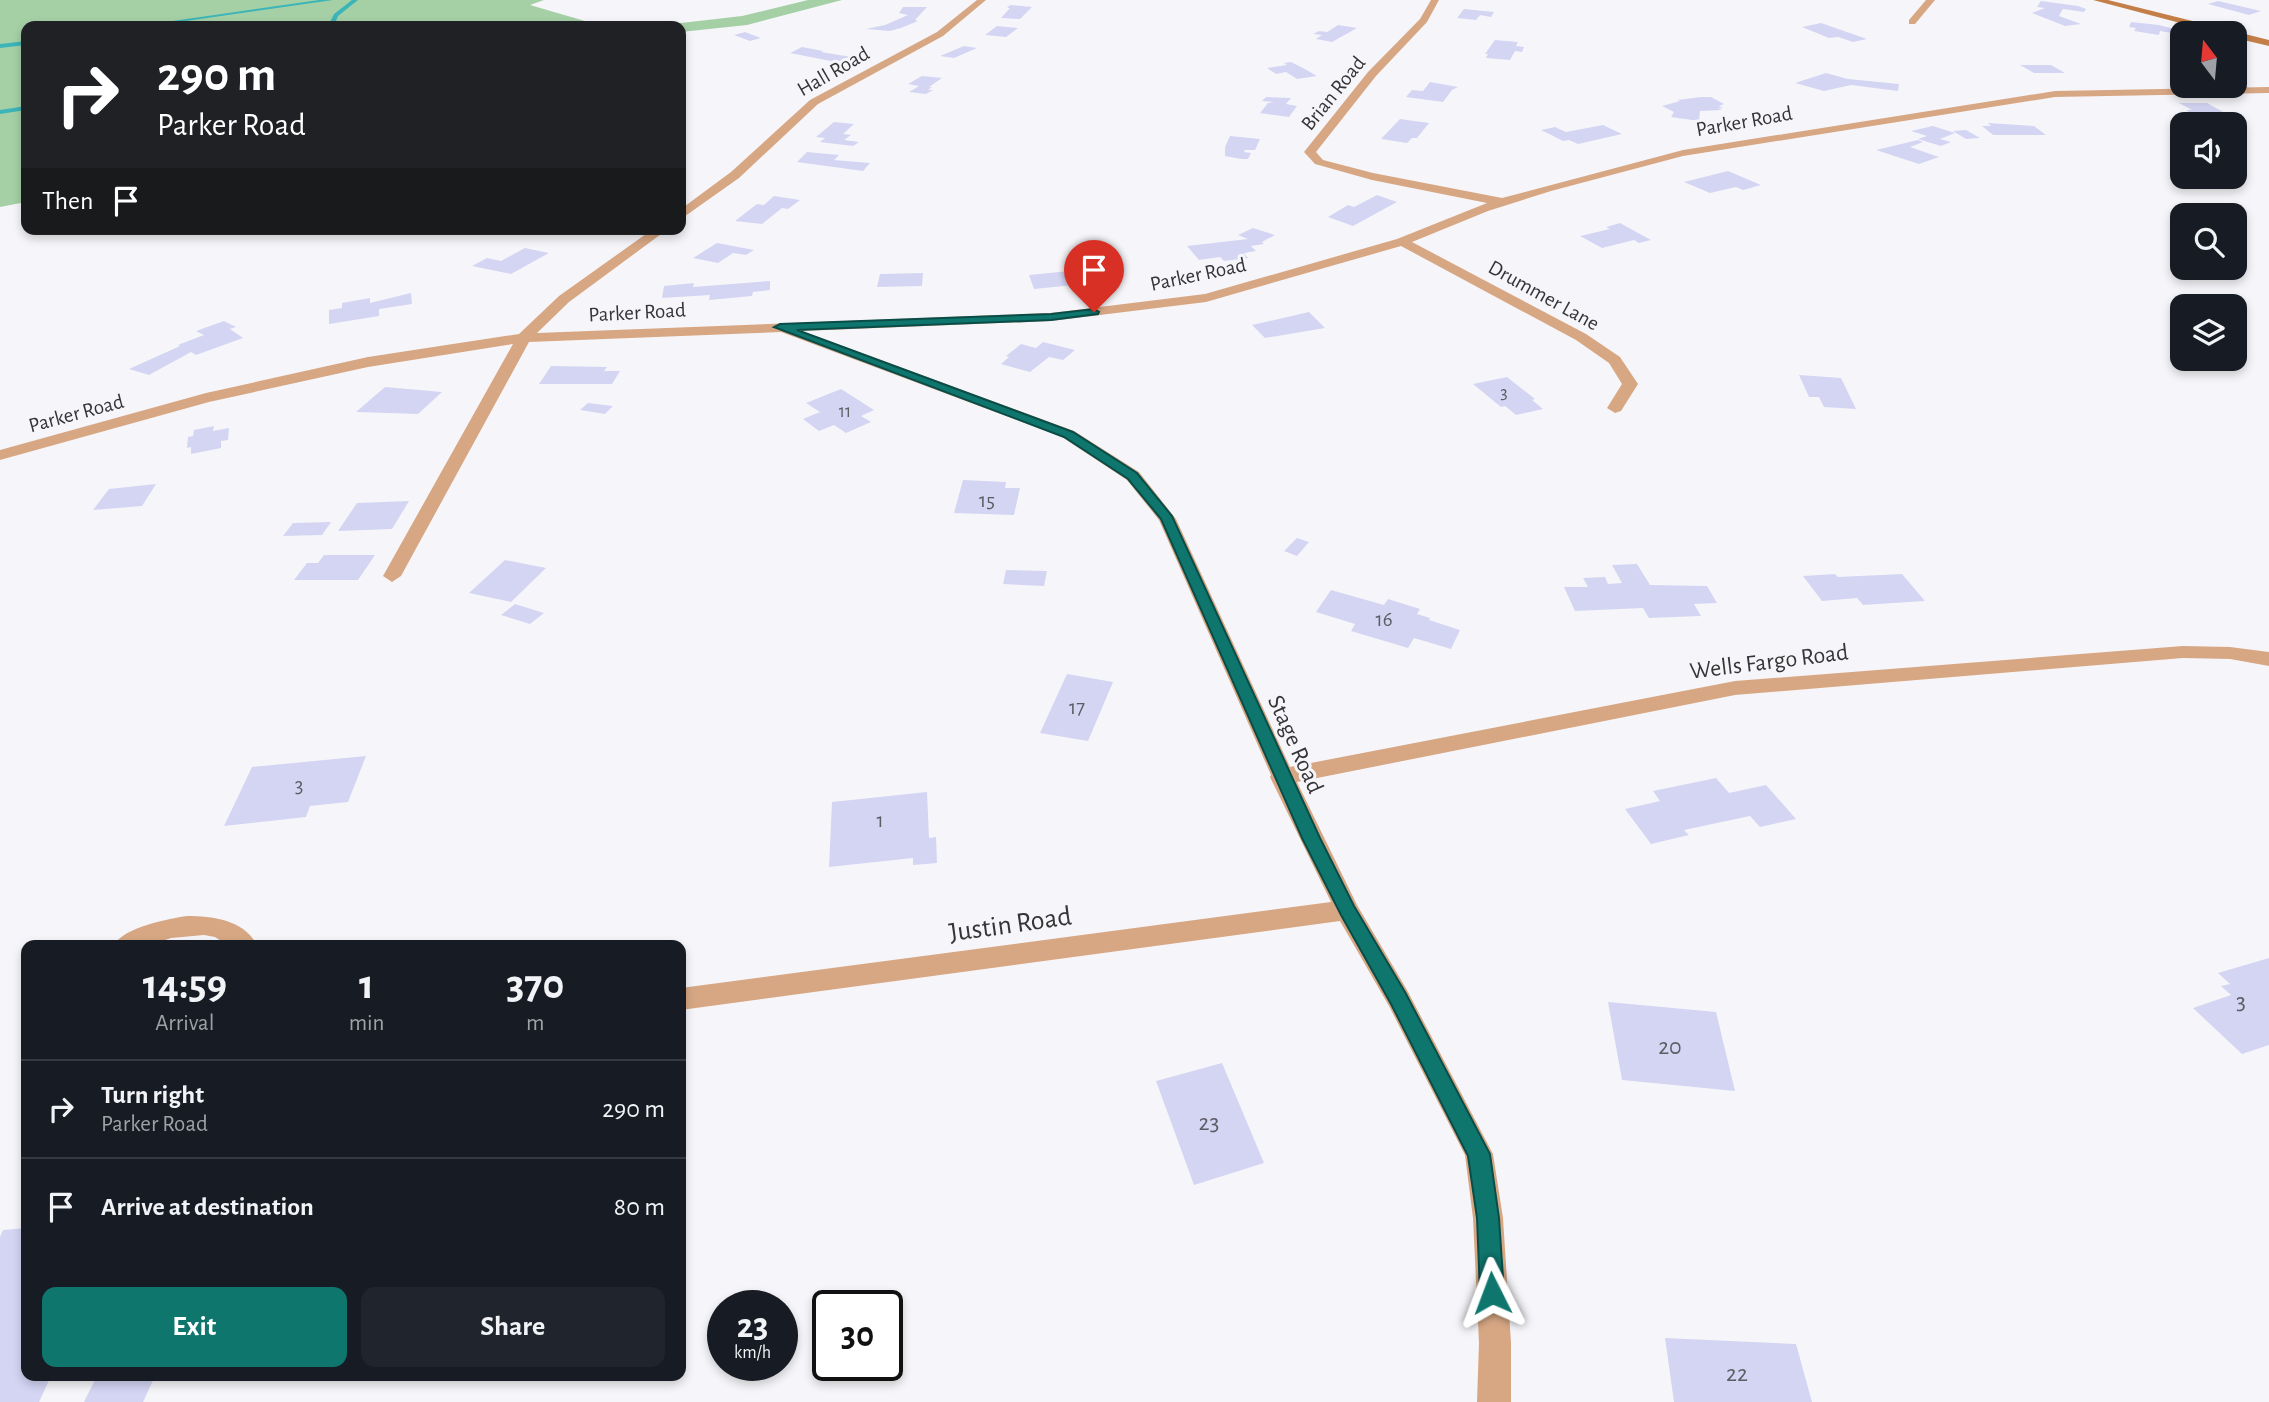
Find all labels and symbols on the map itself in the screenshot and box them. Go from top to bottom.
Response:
north arrow [2170,21,2247,98]
street label: Hall Road [794,42,873,100]
street label: Brian Road [1297,52,1369,134]
street label: Parker Road [1694,103,1794,140]
pin [1064,240,1124,312]
street label: Parker Road [1148,254,1248,295]
street label: Drummer Lane [1485,256,1603,334]
street label: Parker Road [588,299,686,326]
house number: 3 [1500,384,1508,402]
street label: Parker Road [26,391,126,436]
house number: 11 [839,403,851,421]
house number: 15 [979,490,995,511]
house number: 16 [1375,609,1393,630]
street label: Wells Fargo Road [1688,640,1850,684]
street label: Stage Road [1263,692,1327,797]
house number: 17 [1069,697,1085,718]
house number: 3 [295,775,303,796]
house number: 1 [876,810,884,831]
street label: Justin Road [947,903,1073,947]
house number: 3 [2236,990,2246,1014]
house number: 20 [1658,1035,1682,1059]
house number: 23 [1199,1111,1219,1135]
position arrow [1455,1256,1529,1330]
speed limit sign: 30 [812,1290,903,1381]
house number: 22 [1726,1362,1748,1386]

